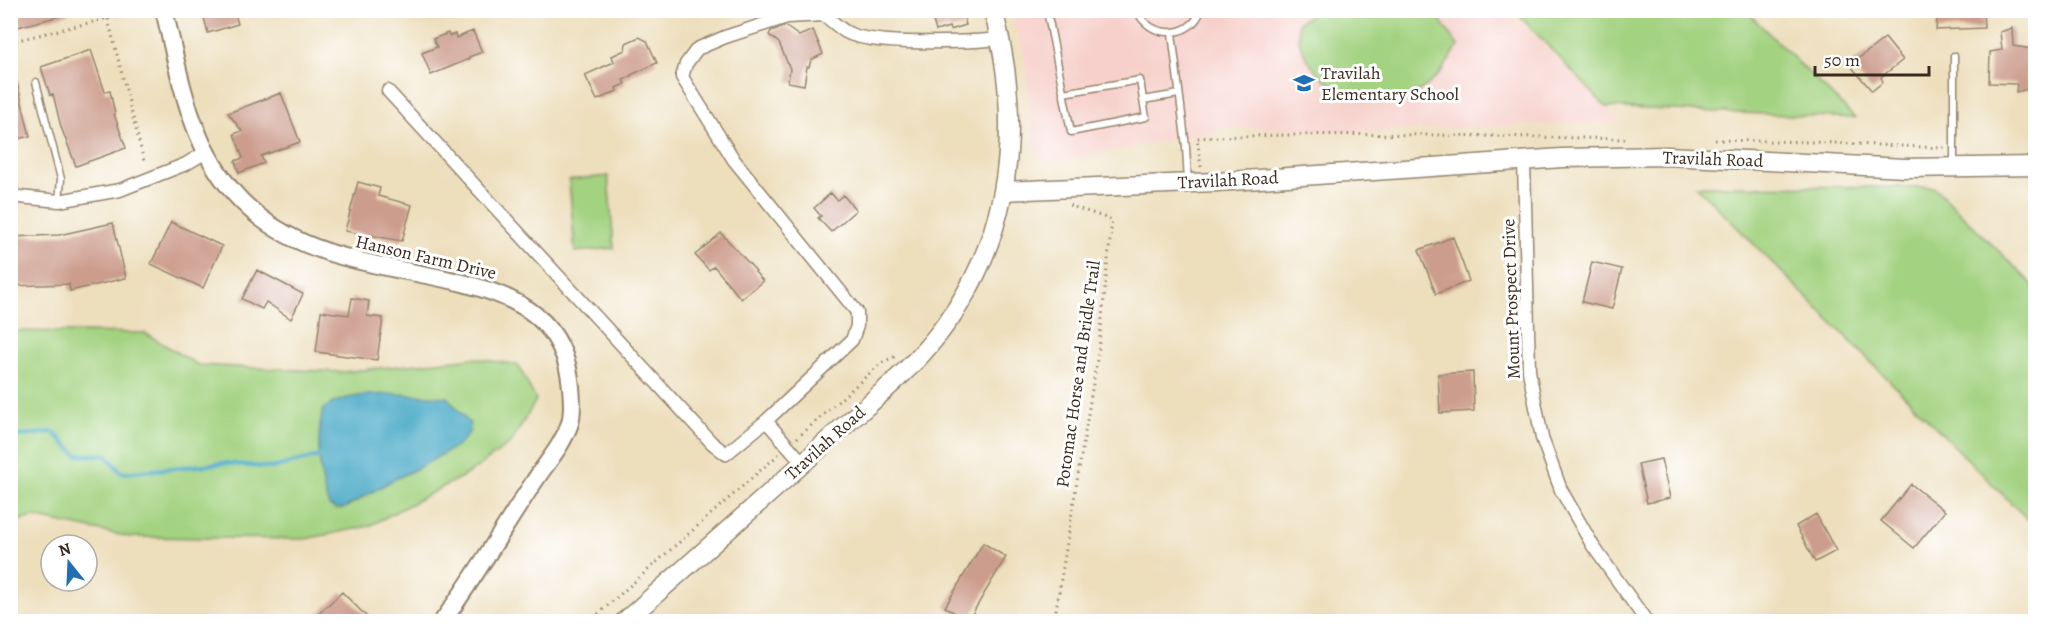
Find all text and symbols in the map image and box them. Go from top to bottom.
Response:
scale bar [1815,39,1929,77]
text: 50 m [1824,48,1860,72]
place label: Travilah Elementary School [1321,61,1459,106]
school or university icon: Travilah Elementary School [1292,71,1316,95]
street label: Travilah Road [1662,145,1764,173]
street label: Travilah Road [1177,165,1279,195]
street label: Mount Prospect Drive [1496,218,1526,380]
street label: Hanson Farm Drive [353,229,499,285]
street label: Potomac Horse and Bridle Trail [1050,258,1106,489]
street label: Travilah Road [780,400,871,486]
north arrow [39,533,99,593]
text: N [56,537,74,562]

